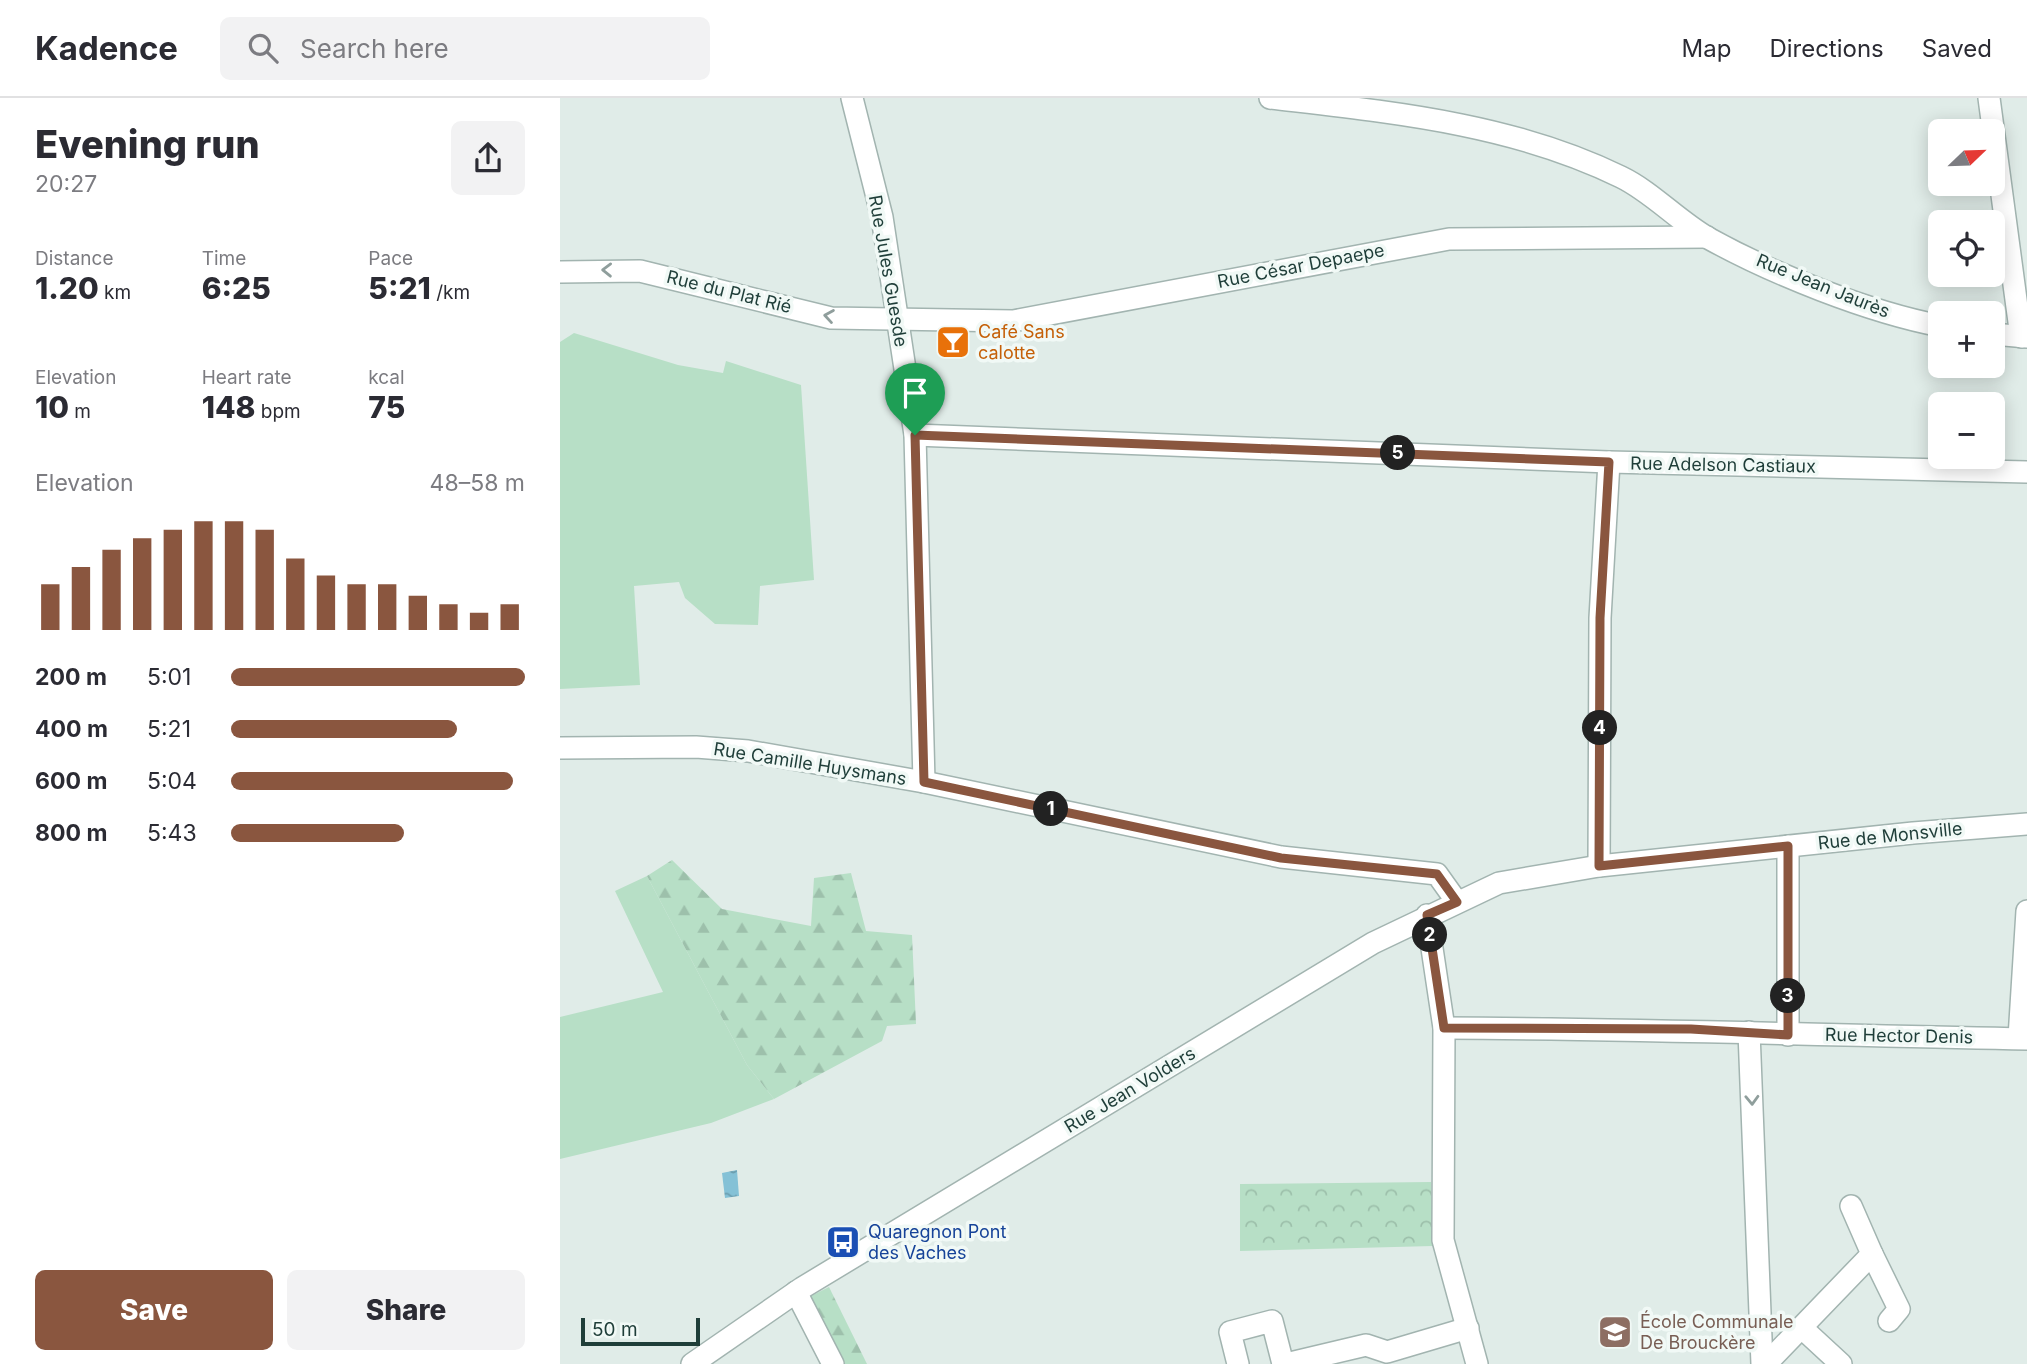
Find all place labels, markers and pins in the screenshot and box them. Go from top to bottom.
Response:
place label: Café Sans calotte [978,321,1065,363]
bar icon: Café Sans calotte [934,323,972,361]
pin [885,363,945,435]
pin: 5 [1380,436,1416,470]
pin: 4 [1583,710,1618,746]
pin: 1 [1034,792,1068,826]
pin: 2 [1412,918,1448,952]
pin: 3 [1770,978,1806,1014]
place label: Quaregnon Pont des Vaches [868,1221,1006,1263]
bus stop icon: Quaregnon Pont des Vaches [824,1223,862,1261]
place label: École Communale De Brouckère [1640,1310,1794,1353]
school or university icon: École Communale De Brouckère [1596,1313,1634,1351]

